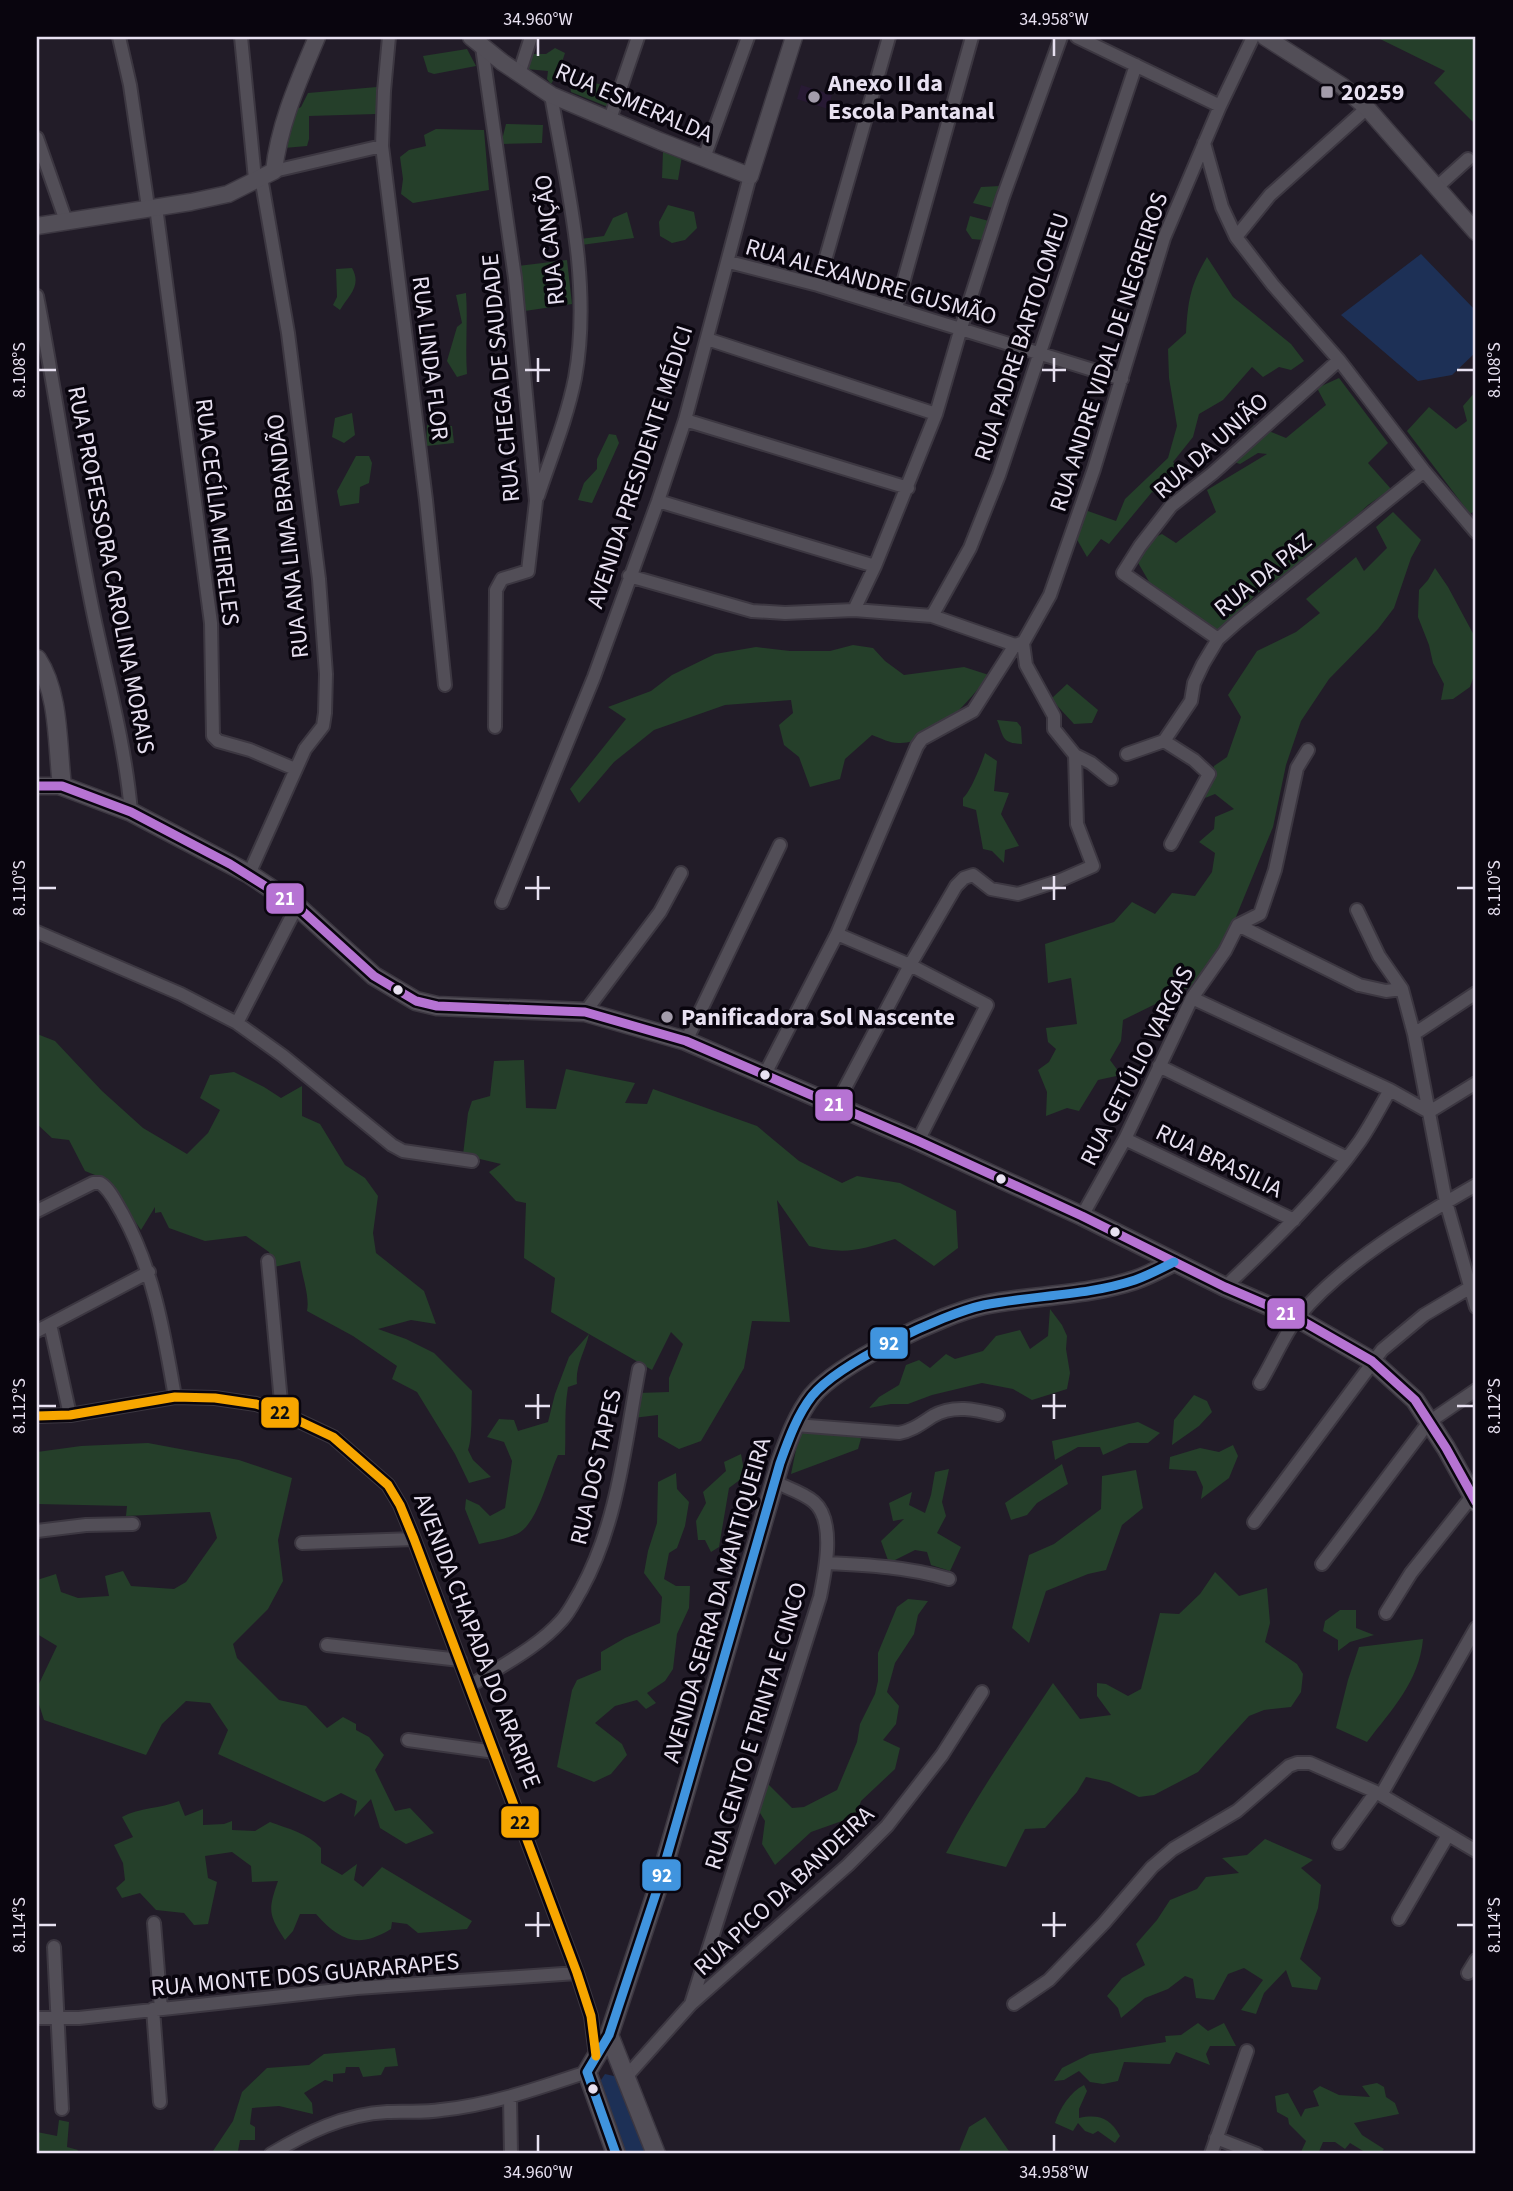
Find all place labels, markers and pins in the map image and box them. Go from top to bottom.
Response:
place label: Anexo II da Escola Pantanal [827,66,995,129]
place label: 20259 [1341,75,1404,110]
marker: 20259 [1319,84,1335,100]
marker: Anexo II da Escola Pantanal [806,89,822,105]
unlabelled marker [391,983,405,997]
place label: Panificadora Sol Nascente [681,1000,955,1035]
marker: Panificadora Sol Nascente [659,1009,675,1025]
unlabelled marker [758,1068,772,1082]
unlabelled marker [994,1172,1008,1186]
unlabelled marker [1108,1225,1122,1239]
unlabelled marker [586,2082,600,2096]

